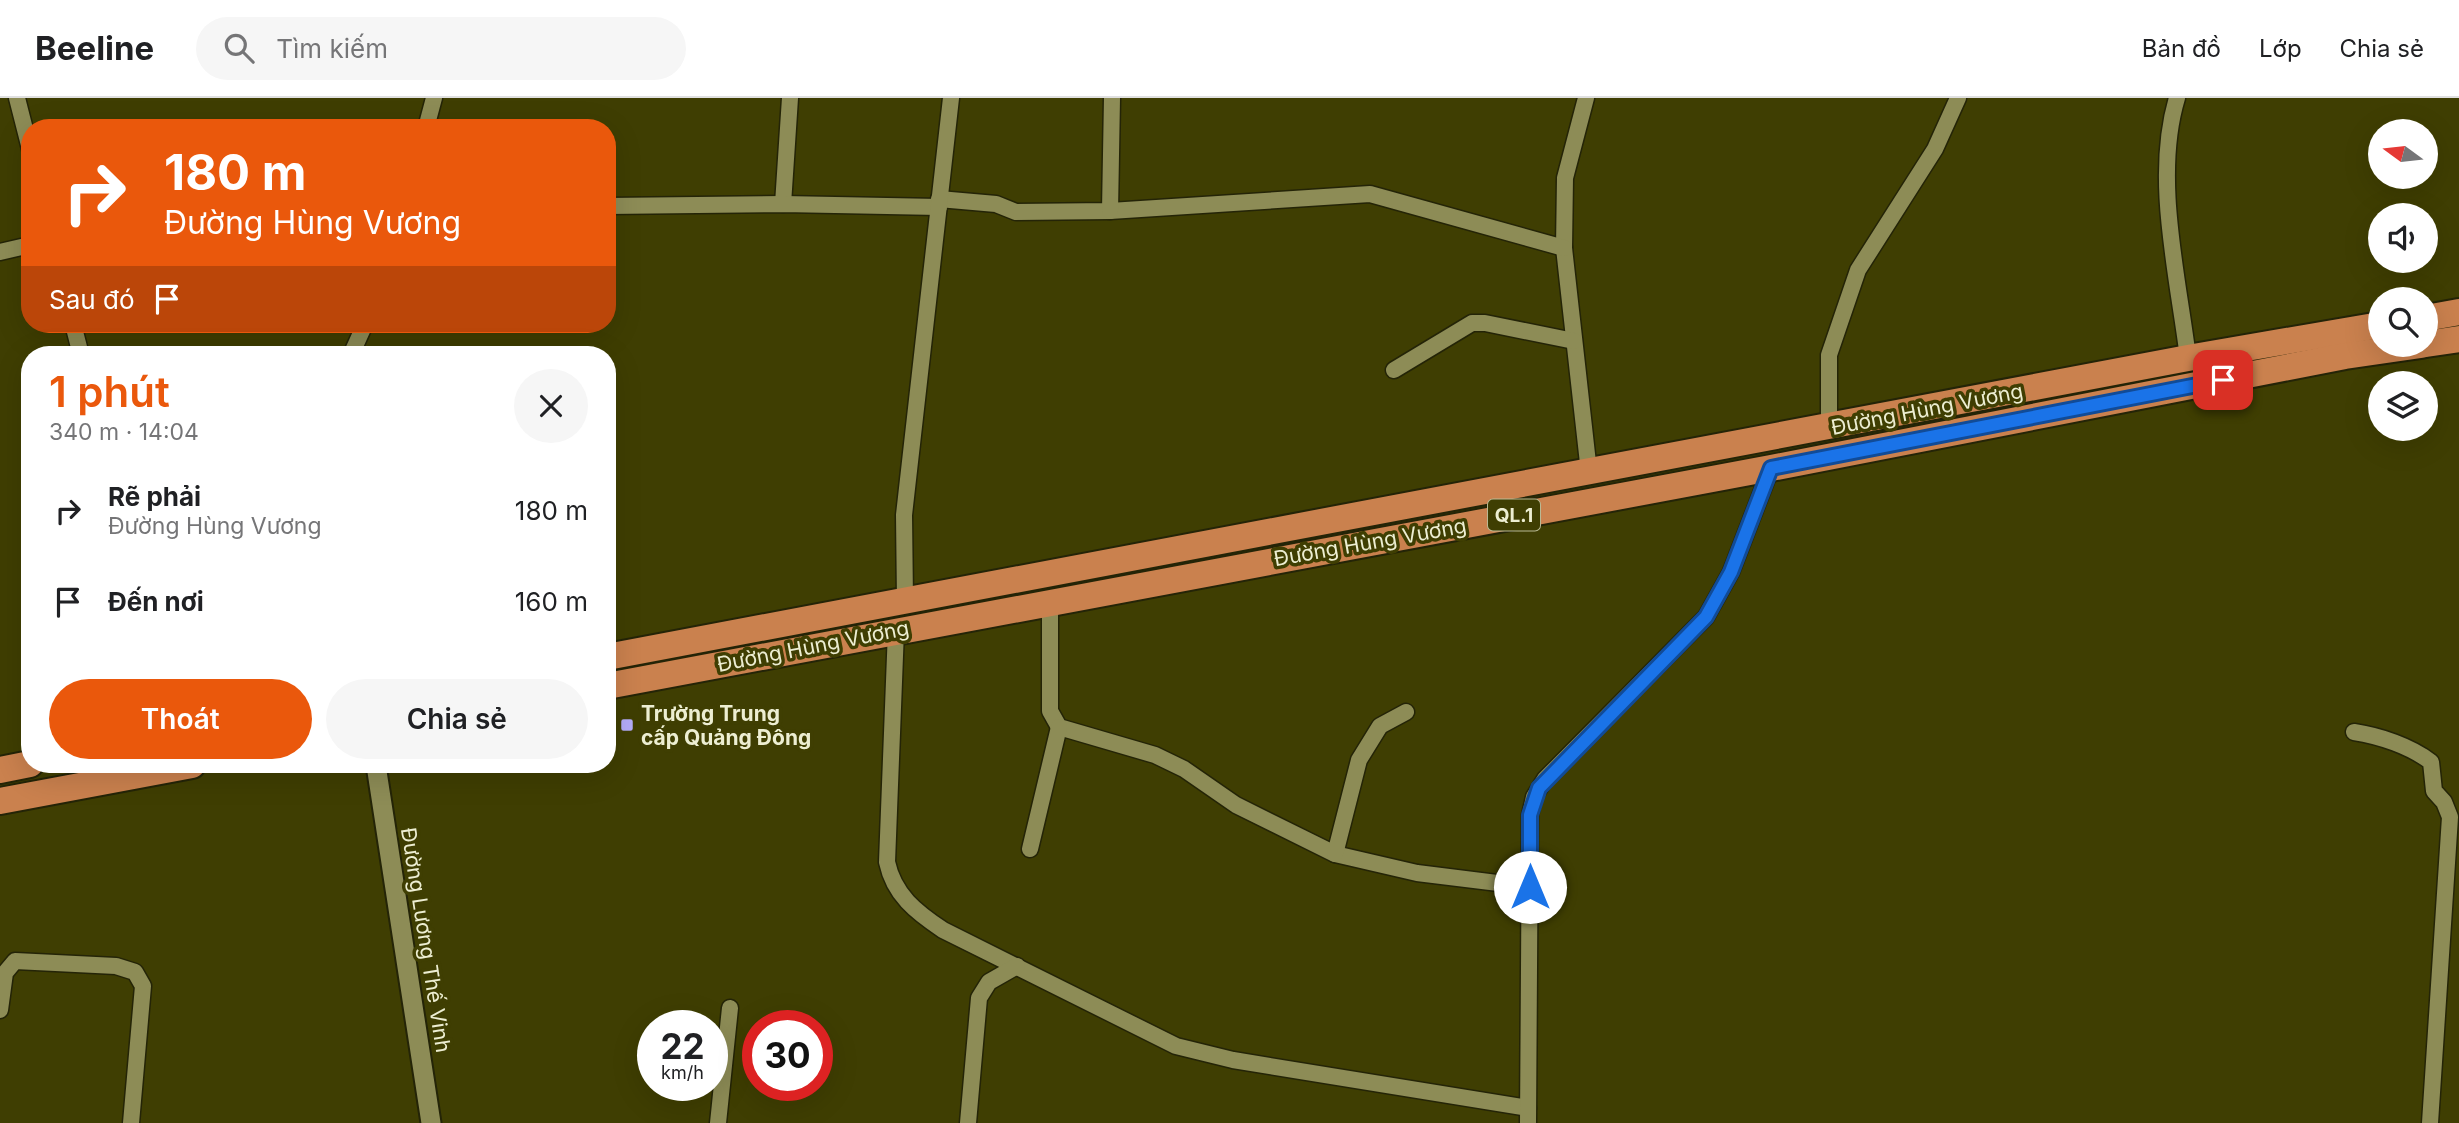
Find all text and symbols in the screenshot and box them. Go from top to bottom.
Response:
search box [196,17,686,80]
text: Beeline [35,28,154,68]
icon: search [220,29,258,67]
text: Tìm kiếm [276,33,388,64]
text: Bản đồ [2142,34,2221,63]
text: Lớp [2259,34,2302,63]
text: Chia sẻ [2340,34,2424,63]
north arrow [2368,119,2438,189]
map controls [2368,119,2438,441]
text: 180 m [164,143,306,202]
icon: right [49,147,140,238]
text: Đường Hùng Vương [164,203,461,242]
button: sound [2368,203,2438,273]
icon: arrive [148,280,186,318]
text: Sau đó [49,284,134,315]
button: search [2368,287,2438,357]
pin [2193,350,2253,410]
icon: arrive [2204,361,2242,399]
text: 1 phút [49,366,170,417]
button: close [514,369,588,443]
button: layers [2368,371,2438,441]
street label: Đường Hùng Vương [1829,378,2025,440]
text: 340 m · 14:04 [49,418,199,446]
text: Rẽ phải [108,481,201,512]
icon: right [49,492,87,530]
text: 180 m [515,495,588,526]
road number: QL.1 [1488,500,1540,530]
text: Đường Hùng Vương [108,512,322,540]
street label: Đường Hùng Vương [1272,513,1468,571]
icon: arrive [49,583,87,621]
text: Đến nơi [108,586,204,617]
text: 160 m [515,586,588,617]
street label: Đường Hùng Vương [715,615,911,677]
button: Thoát [49,679,312,759]
button: Chia sẻ [326,679,588,759]
place label: Trường Trung cấp Quảng Đông [641,701,811,750]
marker: Trường Trung cấp Quảng Đông [619,717,635,733]
street label: Đường Lương Thế Vinh [396,826,456,1054]
position arrow [1493,850,1567,924]
speed limit sign: 30 [742,1010,833,1101]
text: 22 [660,1025,705,1067]
text: km/h [661,1062,704,1083]

